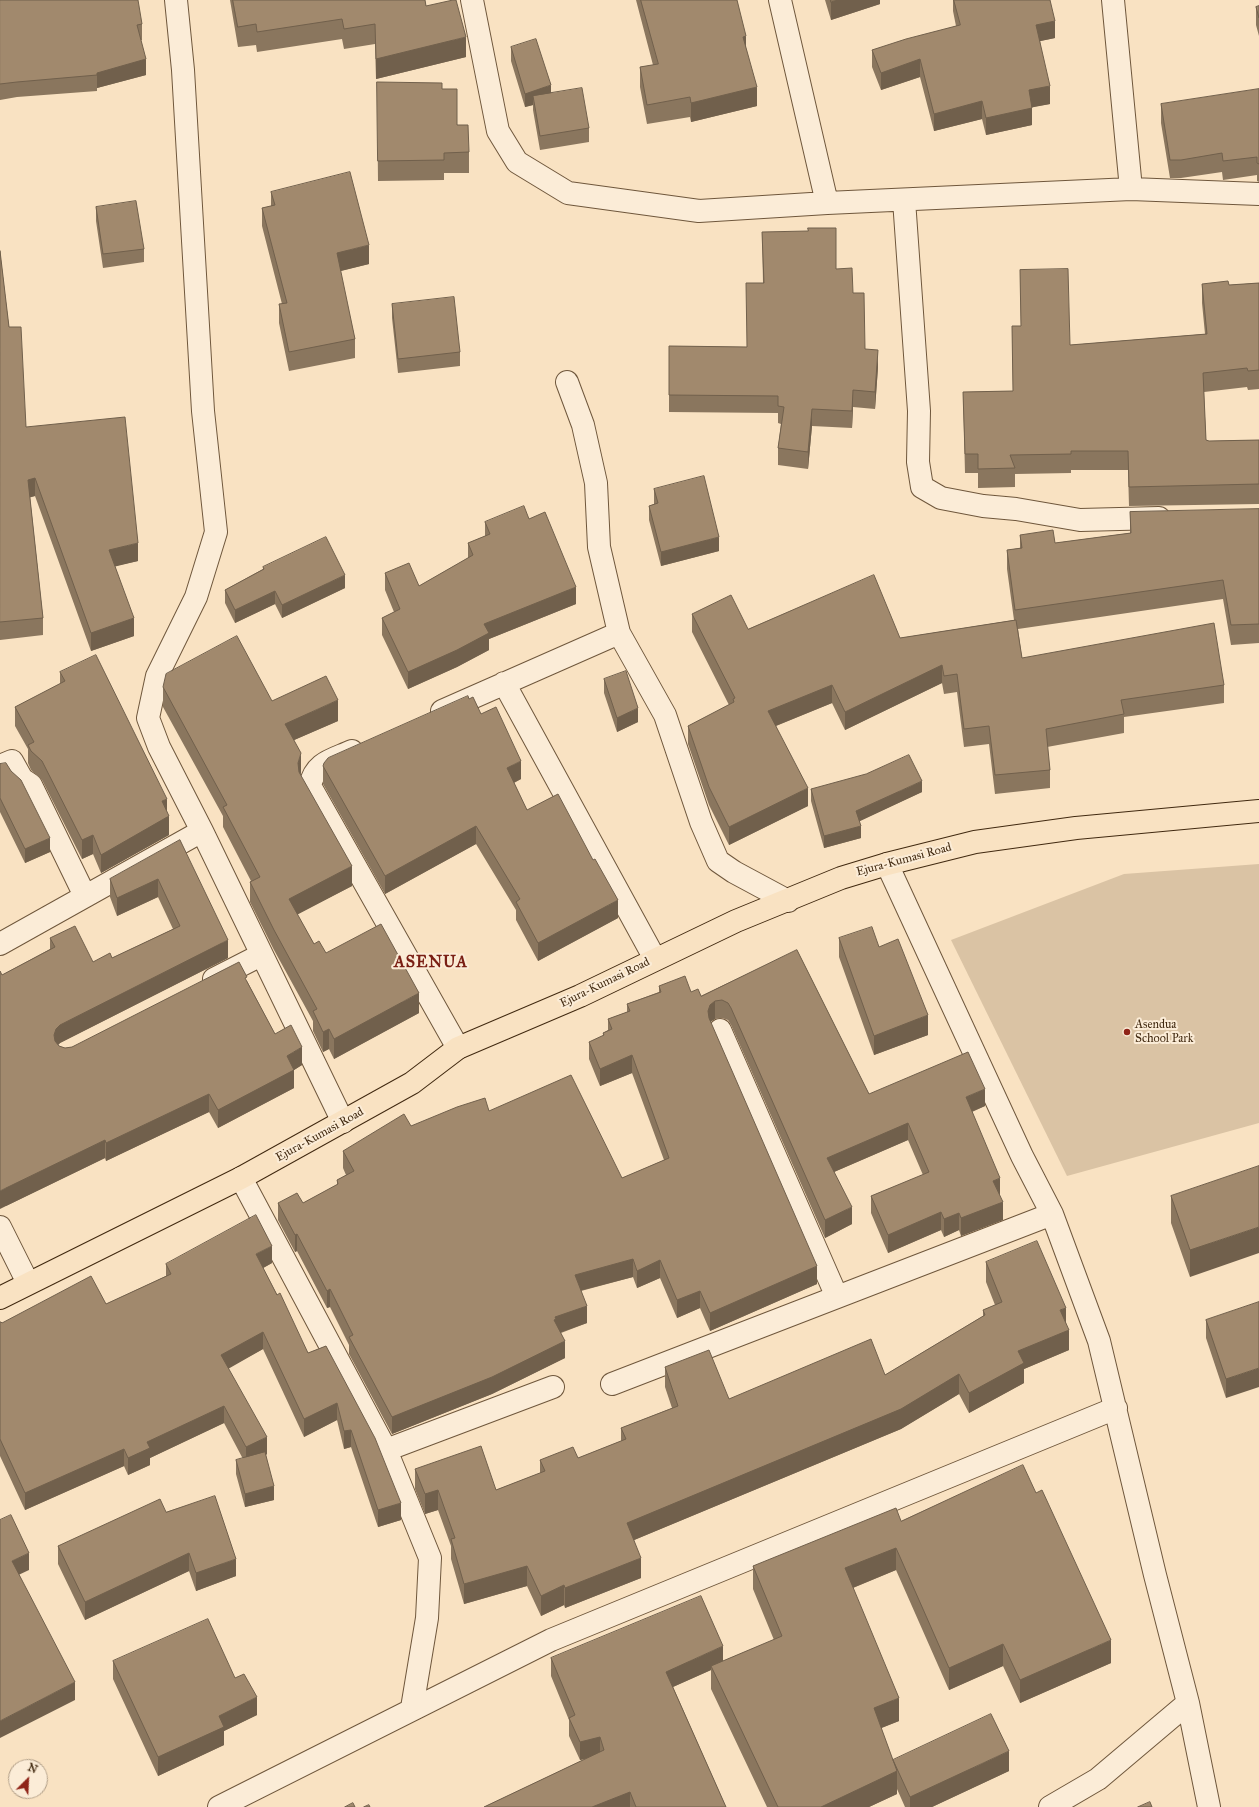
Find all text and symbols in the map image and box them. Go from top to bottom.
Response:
street label: Ejura-Kumasi Road [855,840,953,880]
district label: ASENUA [394,953,468,973]
street label: Ejura-Kumasi Road [558,955,652,1011]
place label: Asendua School Park [1135,1018,1193,1046]
marker: Asendua School Park [1122,1027,1132,1037]
street label: Ejura-Kumasi Road [274,1105,366,1165]
north arrow [8,1759,48,1799]
text: N [26,1761,40,1776]

